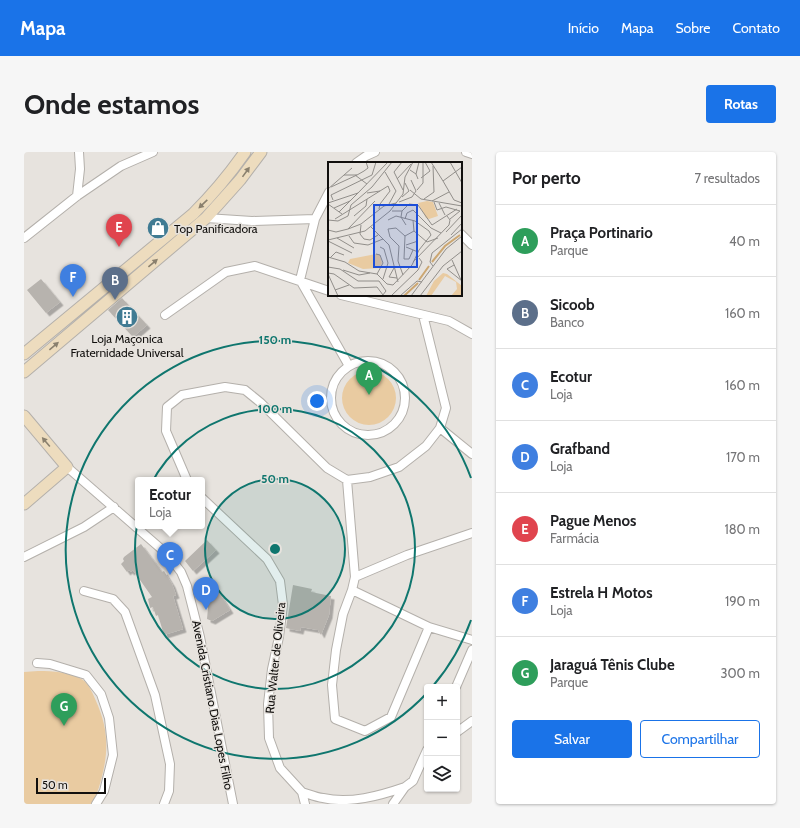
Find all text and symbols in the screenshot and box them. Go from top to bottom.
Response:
text: Mapa [20,17,66,40]
text: Início [568,19,599,37]
text: Mapa [621,19,653,37]
text: Sobre [675,19,710,37]
text: Contato [732,19,780,37]
button: Rotas [706,85,776,123]
text: Onde estamos [24,87,199,121]
inset map [328,162,462,296]
one-way arrow [242,167,250,178]
text: Por perto [512,168,581,188]
text: 7 resultados [694,170,760,186]
one-way arrow [198,199,208,209]
pin: E [106,214,132,247]
shop icon: Top Panificadora [145,215,171,241]
place label: Top Panificadora [174,221,258,236]
text: Praça Portinario [550,224,653,242]
text: A [521,233,529,249]
text: 40 m [729,233,760,249]
text: Parque [550,242,588,258]
one-way arrow [148,258,159,267]
pin: F [60,264,86,297]
pin: B [102,267,128,300]
text: Sicoob [550,296,595,314]
building icon: Loja Maçonica Fraternidade Universal [114,304,140,330]
text: B [521,305,529,321]
text: 160 m [725,305,760,321]
text: Banco [550,314,584,330]
place label: Loja Maçonica Fraternidade Universal [70,331,184,360]
text: 150 m [259,332,291,347]
one-way arrow [48,342,59,351]
pin: A [356,362,382,395]
text: Ecotur [550,368,592,386]
text: C [521,377,529,393]
text: 160 m [725,377,760,393]
text: Loja [550,386,573,402]
your location [307,391,327,411]
text: 100 m [258,401,292,416]
one-way arrow [41,436,50,447]
text: Grafband [550,440,610,458]
text: D [520,449,530,465]
text: 170 m [726,449,760,465]
text: Loja [550,458,573,474]
text: 50 m [261,471,289,486]
popup [135,477,205,529]
text: Ecotur [149,486,191,504]
text: Loja [149,504,172,520]
text: Pague Menos [550,512,636,530]
text: E [521,521,529,537]
text: 180 m [724,521,760,537]
text: Farmácia [550,530,599,546]
pin: C [157,542,183,575]
centre of rings [268,542,282,556]
pin: D [193,577,219,610]
text: Estrela H Motos [550,584,653,602]
text: F [522,593,528,609]
text: 190 m [725,593,760,609]
street label: Rua Walter de Oliveira [262,601,288,714]
text: Loja [550,602,573,618]
street label: Avenida Cristiano Dias Lopes Filho [189,619,237,791]
text: Jaraguá Tênis Clube [550,656,675,674]
text: G [521,665,529,681]
text: 300 m [720,665,760,681]
text: Parque [550,674,588,690]
map controls [424,684,460,792]
button: + [424,684,460,720]
pin: G [51,693,77,726]
button: − [424,720,460,756]
button: Salvar [512,720,632,758]
button: Compartilhar [640,720,760,758]
button: layers [424,756,460,792]
scale bar [36,776,106,795]
text: 50 m [42,778,68,792]

